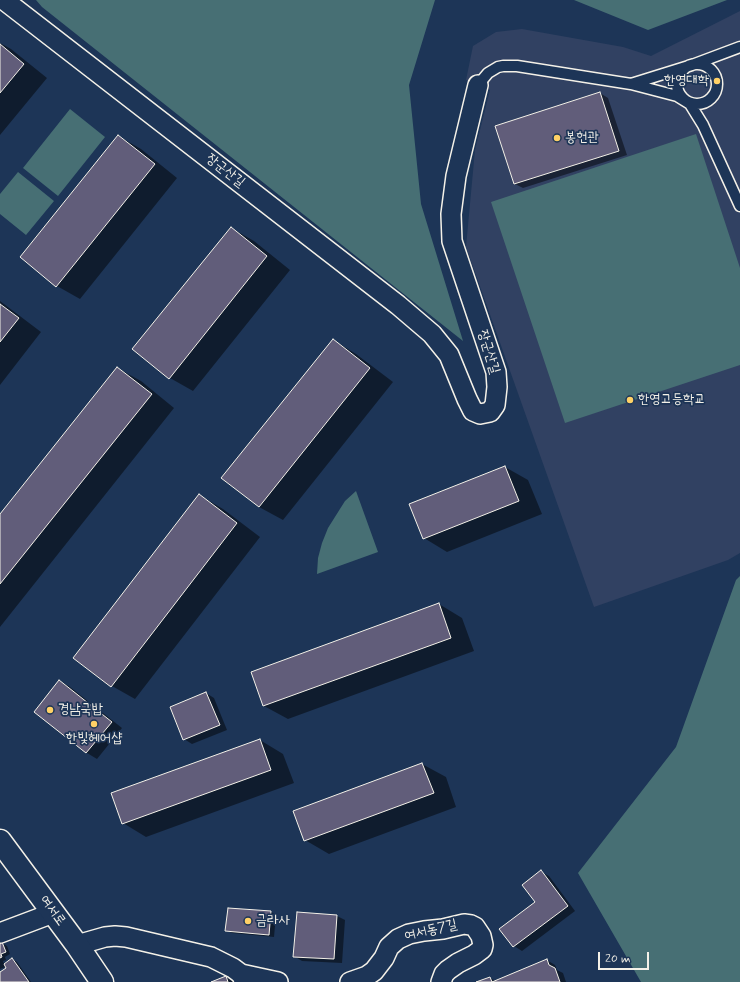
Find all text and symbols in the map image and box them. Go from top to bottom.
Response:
place label: 한영대학 [664,73,709,89]
marker: 한영대학 [712,76,722,86]
place label: 봉헌관 [565,130,599,146]
marker: 봉헌관 [552,133,562,143]
street label: 장군산길 [202,151,248,191]
street label: 장군산길 [473,328,503,376]
place label: 한영고등학교 [638,392,706,408]
marker: 한영고등학교 [625,395,635,405]
place label: 경남국밥 [58,702,103,718]
marker: 경남국밥 [45,705,55,715]
marker: 한빛헤어샵 [89,719,99,729]
place label: 한빛헤어샵 [66,731,122,747]
street label: 여서로 [35,892,69,930]
place label: 금라사 [256,913,290,929]
marker: 금라사 [243,916,253,926]
street label: 여서동7길 [403,917,459,945]
scale bar [600,944,651,970]
text: 20 m [605,951,631,967]

